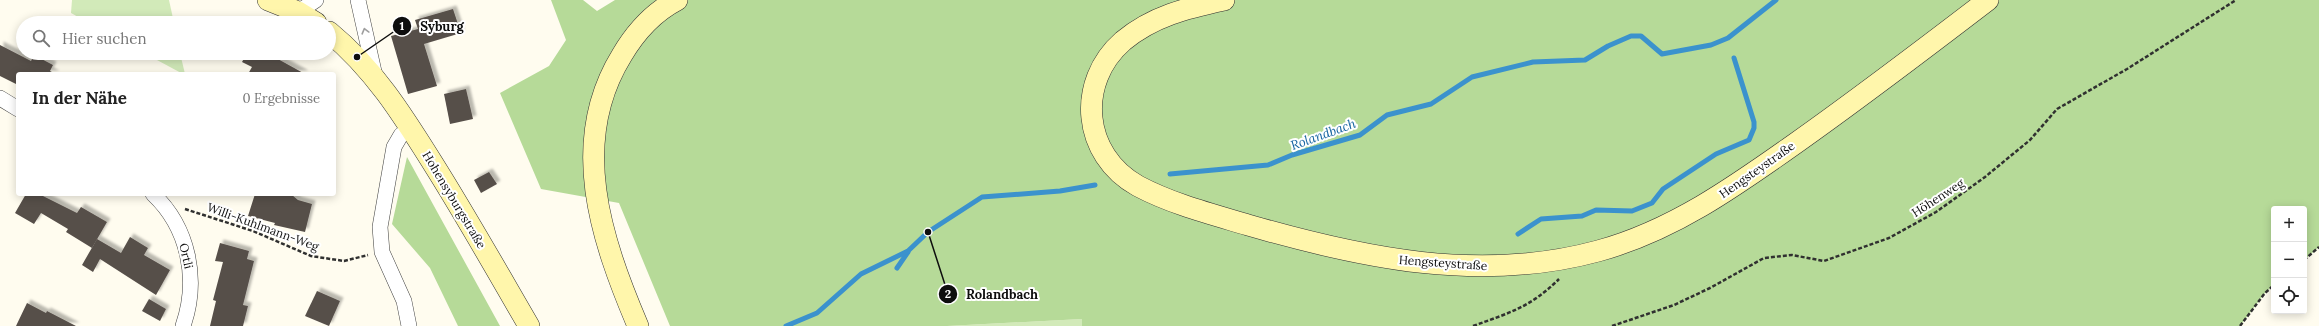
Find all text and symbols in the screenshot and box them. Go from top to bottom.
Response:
callout: Syburg [392,14,472,39]
search box [16,16,336,60]
text: 1 [400,18,405,33]
text: Syburg [420,18,465,35]
icon: search [30,27,52,49]
one-way arrow [361,28,370,35]
text: Hier suchen [62,29,146,48]
text: In der Nähe [32,87,127,109]
text: 0 Ergebnisse [242,90,320,107]
water label: Rolandbach [1288,115,1359,154]
street label: Hengsteystraße [1716,138,1798,201]
street label: Hohensyburgstraße [419,148,490,252]
street label: Höhenweg [1909,175,1967,220]
street label: Willi-Kuhlmann-Weg [205,199,322,254]
map controls [2271,206,2307,314]
button: + [2271,206,2307,242]
street label: Ortli [176,241,197,270]
button: − [2271,242,2307,278]
street label: Hengsteystraße [1398,252,1488,273]
button: locate [2271,278,2307,314]
callout: Rolandbach [938,282,1046,307]
text: 2 [945,286,951,301]
text: Rolandbach [966,286,1038,303]

